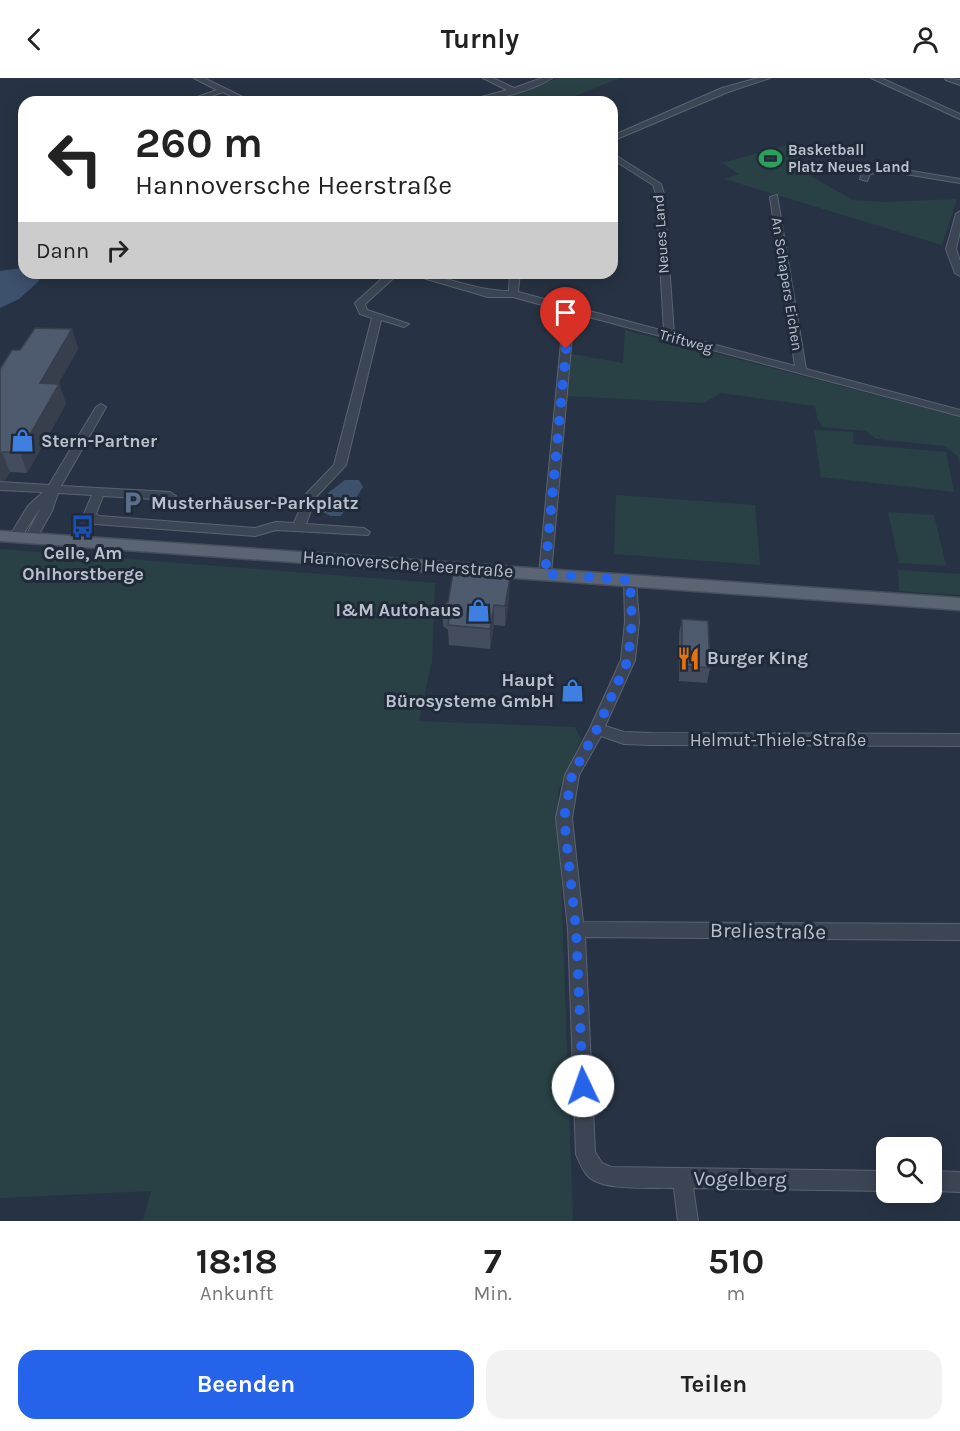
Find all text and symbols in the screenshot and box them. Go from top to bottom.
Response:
icon: back [18,23,51,56]
text: Turnly [441,23,519,55]
icon: person [909,23,942,56]
text: 260 m [135,118,263,168]
icon: left [36,120,114,198]
place label: Basketball Platz Neues Land [788,141,910,176]
sports icon: Basketball Platz Neues Land [757,146,783,172]
text: Hannoversche Heerstraße [135,169,452,201]
street label: Neues Land [649,194,673,274]
street label: An Schapers Eichen [768,216,806,352]
icon: right [101,234,134,267]
text: Dann [36,238,89,264]
pin [540,287,591,349]
icon: arrive [549,296,582,329]
street label: Triftweg [658,325,715,357]
shop icon: Stern-Partner [10,428,36,454]
place label: Stern-Partner [41,430,157,452]
parking icon: Musterhäuser-Parkplatz [120,490,146,516]
place label: Musterhäuser-Parkplatz [151,492,359,514]
bus stop icon: Celle, Am Ohlhorstberge [70,514,96,540]
place label: Celle, Am Ohlhorstberge [22,542,144,585]
street label: Hannoversche Heerstraße [302,546,514,582]
shop icon: I&M Autohaus [466,597,492,623]
place label: I&M Autohaus [335,599,461,621]
restaurant icon: Burger King [676,645,702,671]
place label: Burger King [707,647,808,669]
place label: Haupt Bürosysteme GmbH [385,669,554,712]
shop icon: Haupt Bürosysteme GmbH [559,677,585,703]
street label: Helmut-Thiele-Straße [690,729,866,751]
street label: Breliestraße [710,918,826,944]
position arrow [551,1054,615,1118]
map controls [876,1137,942,1203]
button: search [876,1137,942,1203]
street label: Vogelberg [693,1166,787,1192]
text: 18:18 [196,1240,278,1282]
text: 7 [484,1240,502,1282]
text: 510 [708,1240,764,1282]
text: Ankunft [200,1282,273,1305]
text: Min. [473,1282,512,1305]
text: m [727,1282,745,1305]
button: Beenden [18,1350,474,1419]
button: Teilen [486,1350,942,1419]

